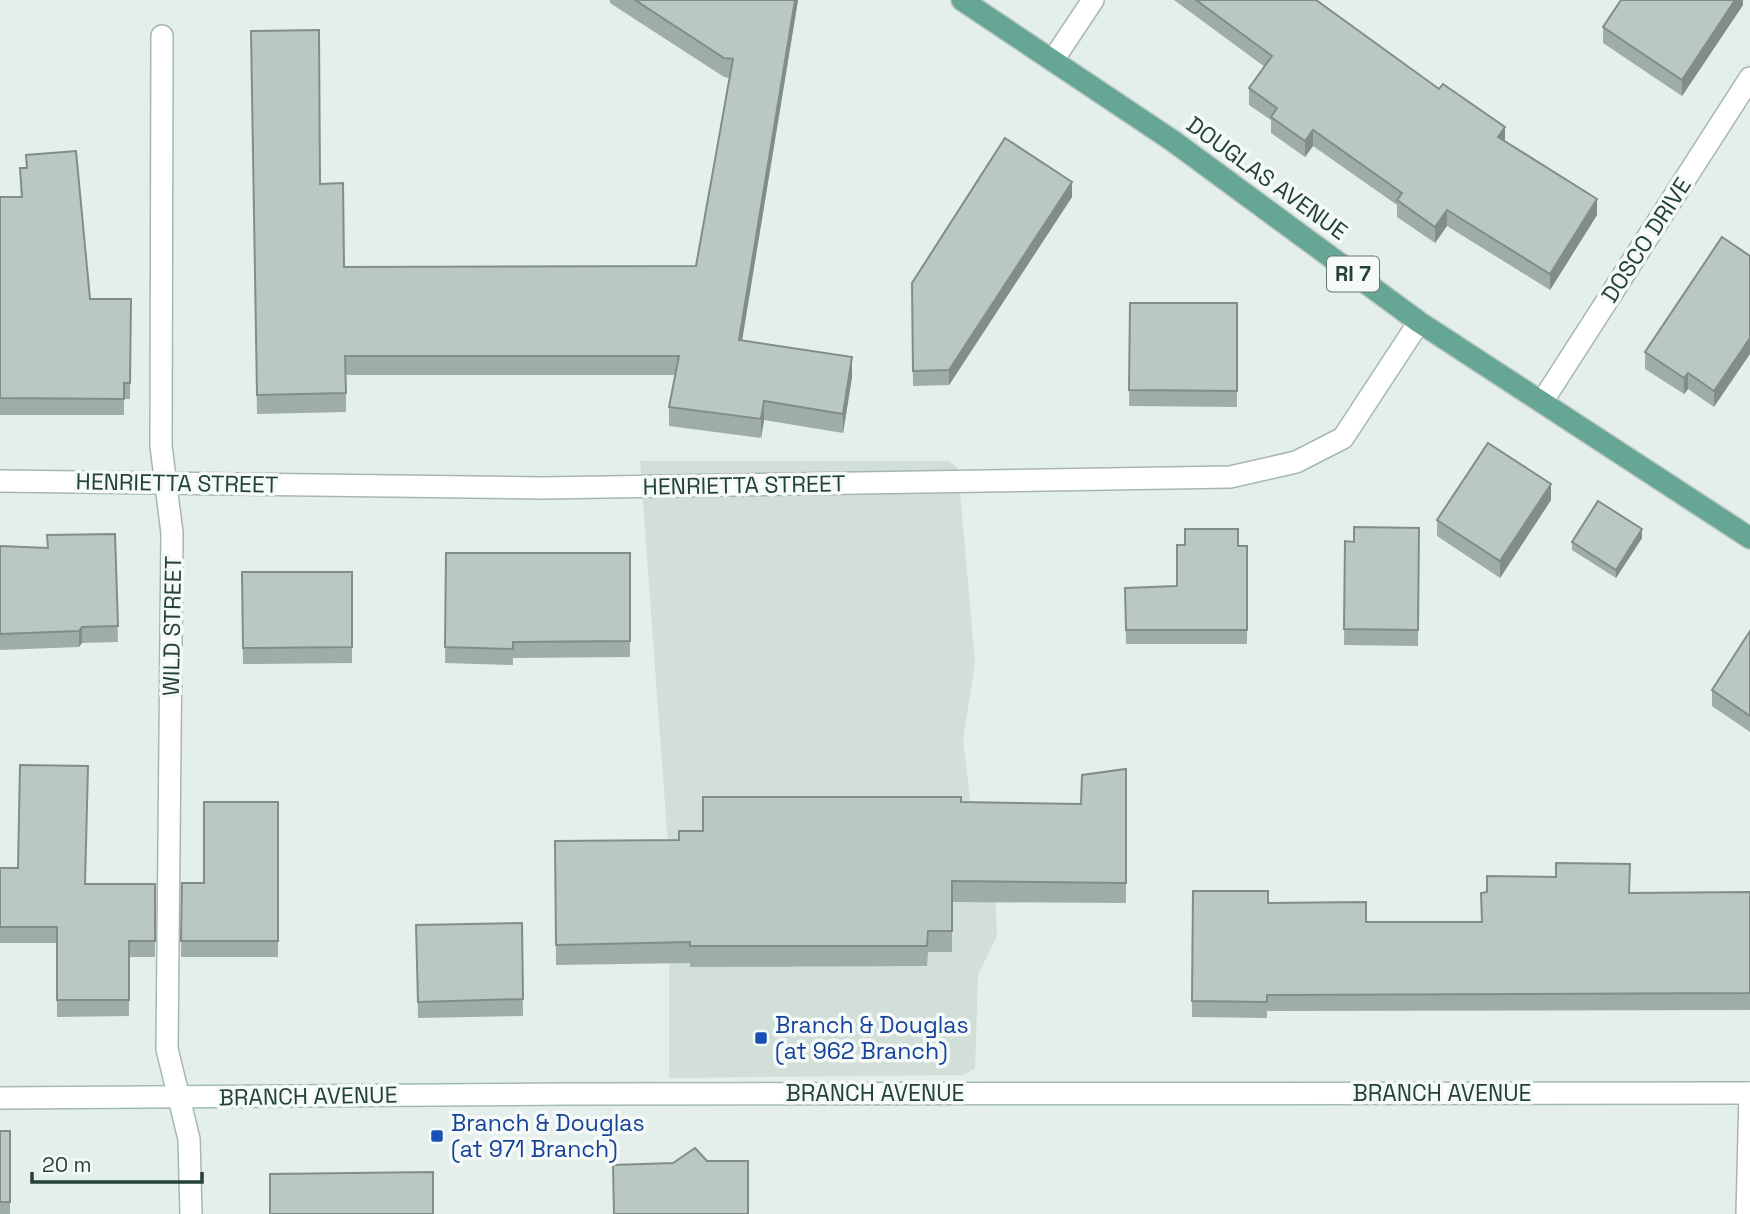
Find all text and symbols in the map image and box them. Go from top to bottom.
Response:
street label: DOUGLAS AVENUE [1181,109,1353,247]
street label: DOSCO DRIVE [1594,172,1698,308]
road number: RI 7 [1327,256,1379,292]
street label: HENRIETTA STREET [75,466,279,500]
street label: HENRIETTA STREET [642,468,846,502]
street label: WILD STREET [156,556,188,696]
place label: Branch & Douglas (at 962 Branch) [775,1010,969,1066]
marker: Branch & Douglas (at 962 Branch) [753,1030,769,1046]
street label: BRANCH AVENUE [786,1078,964,1108]
street label: BRANCH AVENUE [1353,1078,1531,1108]
street label: BRANCH AVENUE [218,1079,398,1113]
place label: Branch & Douglas (at 971 Branch) [451,1108,645,1164]
marker: Branch & Douglas (at 971 Branch) [429,1128,445,1144]
scale bar [32,1140,201,1184]
text: 20 m [42,1151,92,1178]

